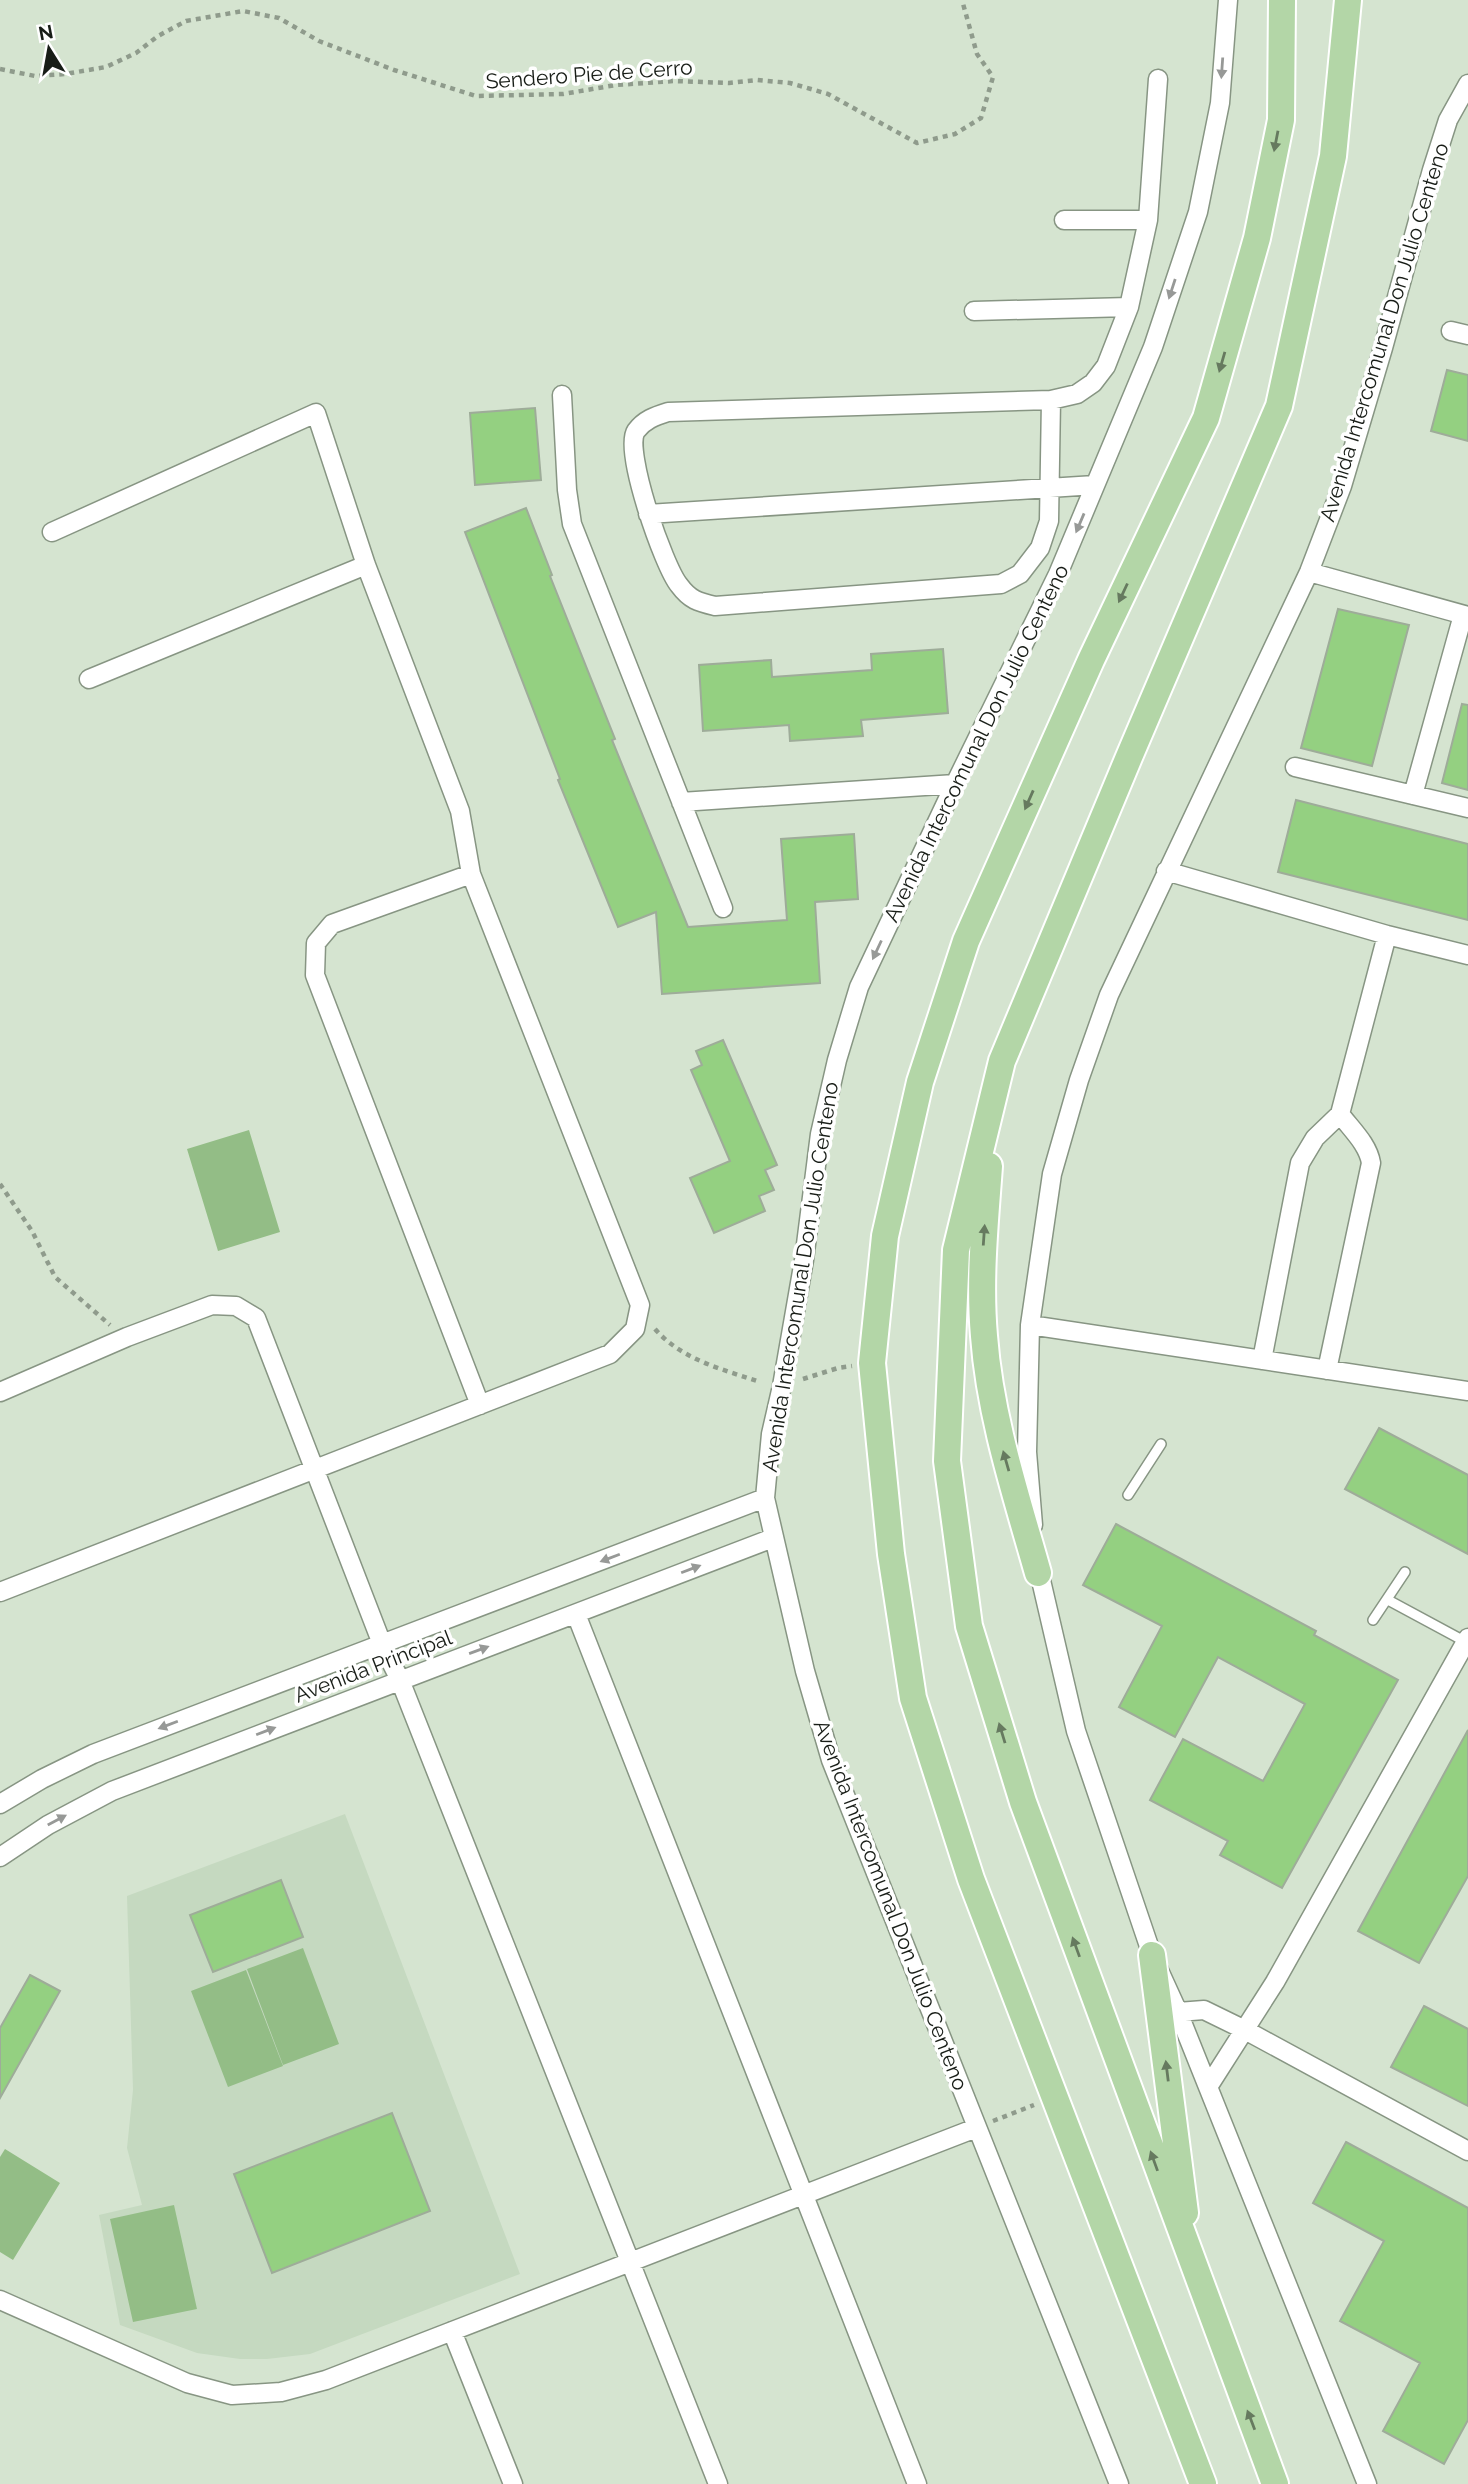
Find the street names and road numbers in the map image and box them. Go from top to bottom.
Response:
street label: Sendero Pie de Cerro [485,54,693,94]
street label: Avenida Intercomunal Don Julio Centeno [1314,140,1454,524]
street label: Avenida Intercomunal Don Julio Centeno [878,560,1074,926]
street label: Avenida Intercomunal Don Julio Centeno [757,1080,843,1474]
street label: Avenida Principal [291,1624,456,1708]
street label: Avenida Intercomunal Don Julio Centeno [809,1716,973,2094]

